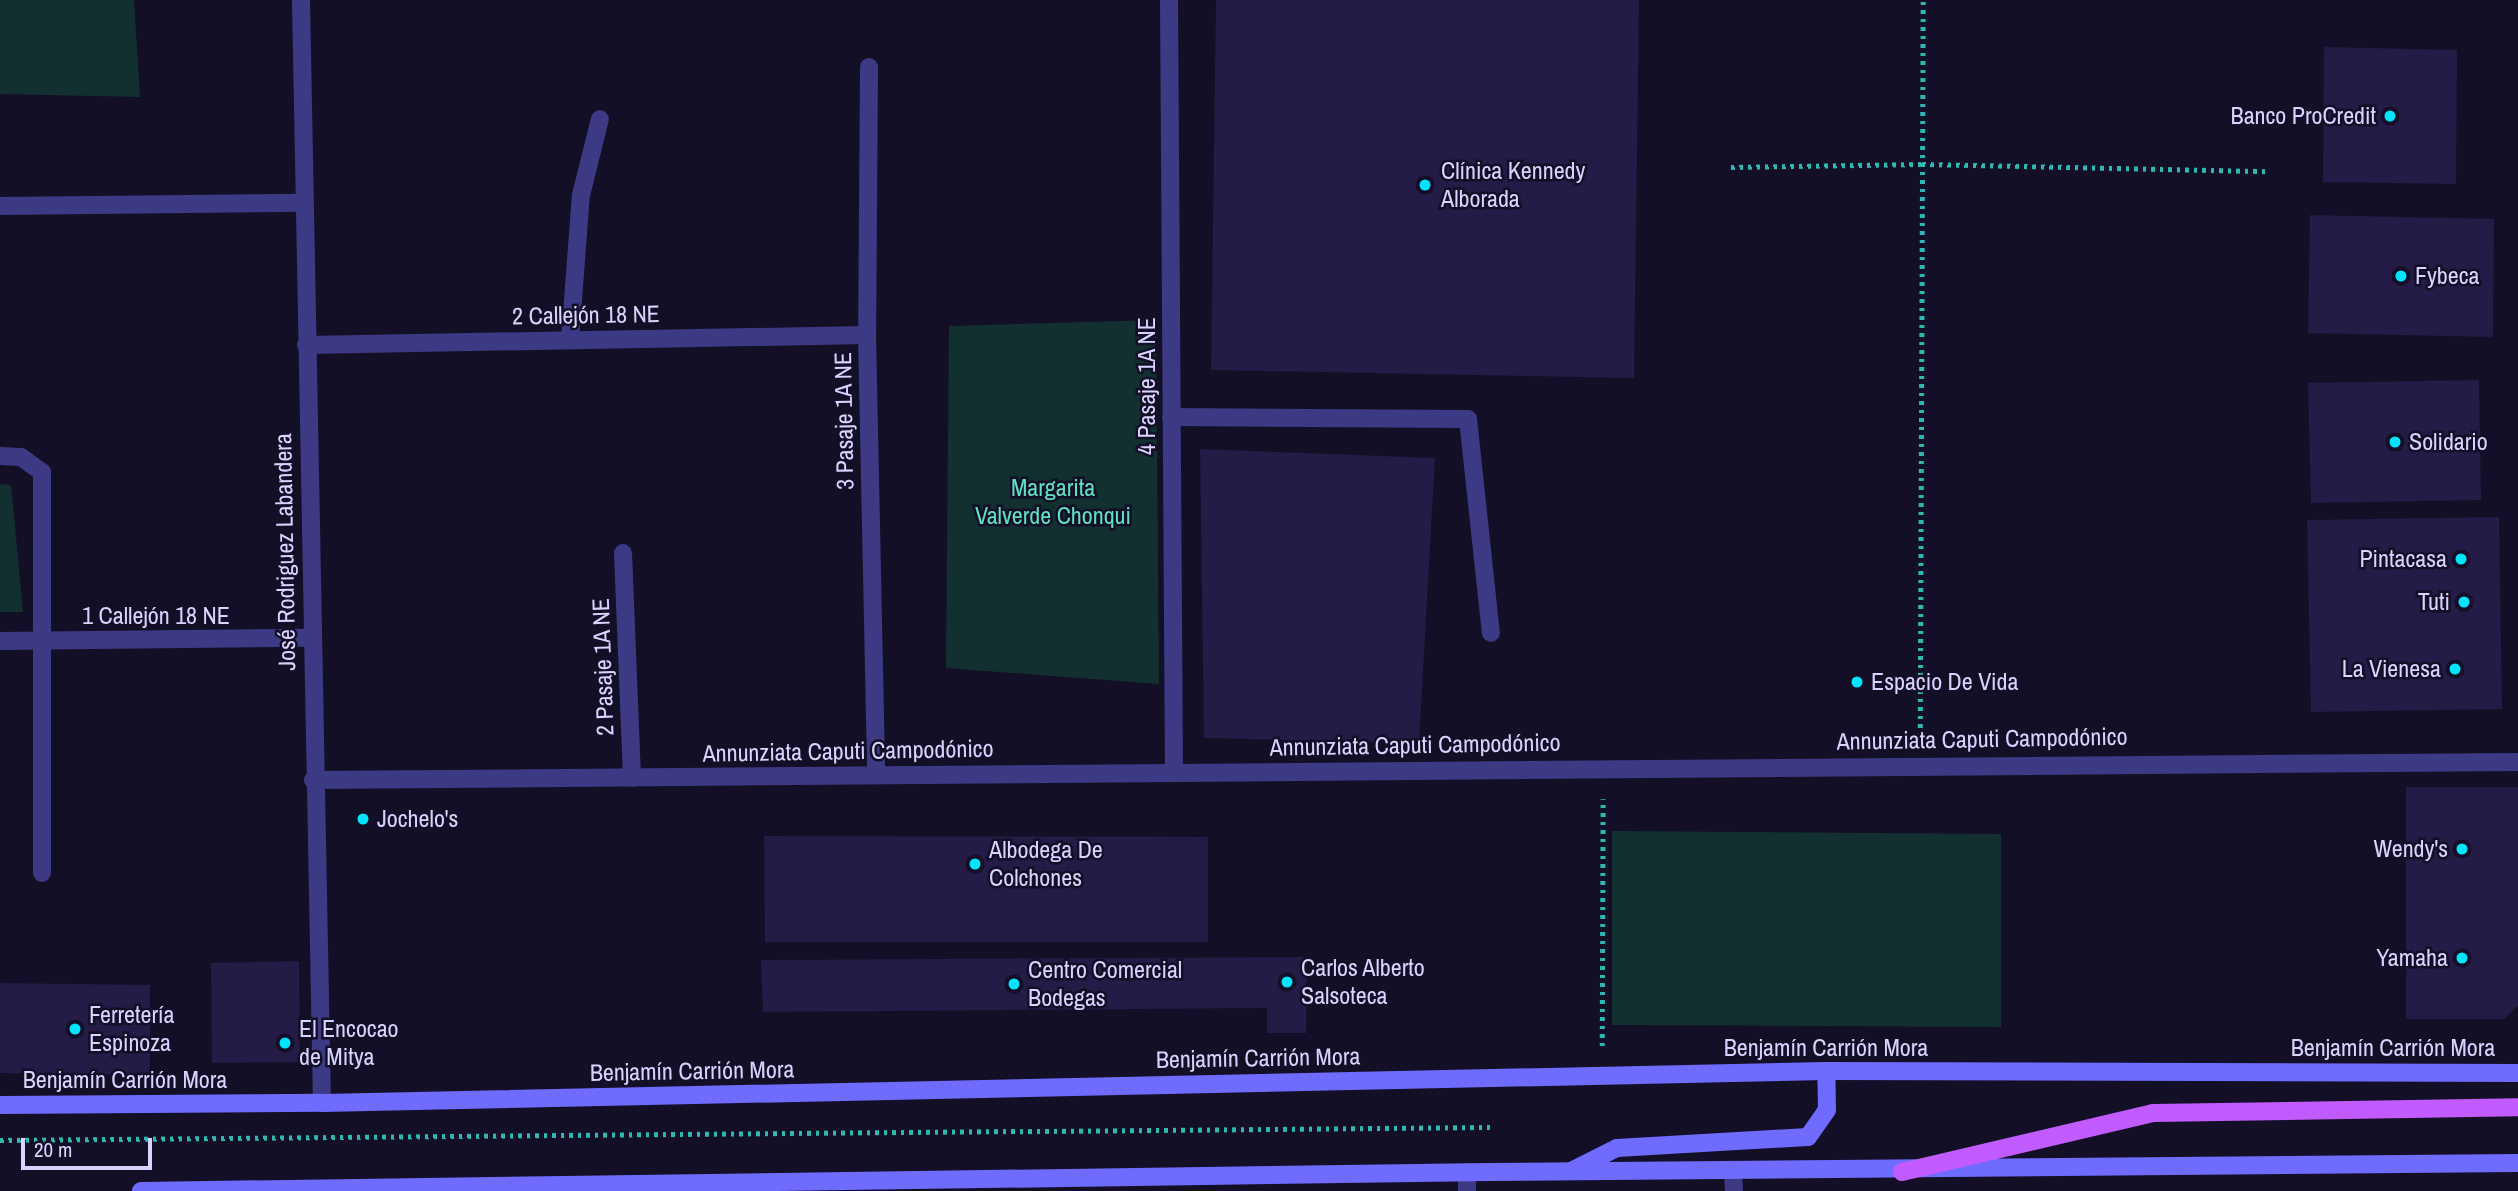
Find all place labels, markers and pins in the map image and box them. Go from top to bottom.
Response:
place label: Banco ProCredit [2231,102,2376,130]
marker: Banco ProCredit [2382,108,2398,124]
place label: Clínica Kennedy Alborada [1441,157,1585,213]
marker: Clínica Kennedy Alborada [1415,175,1435,195]
place label: Fybeca [2415,262,2480,290]
marker: Fybeca [2393,268,2409,284]
place label: Solidario [2409,428,2488,456]
marker: Solidario [2387,434,2403,450]
place label: Pintacasa [2359,545,2447,573]
marker: Pintacasa [2453,551,2469,567]
place label: Tuti [2418,588,2450,616]
marker: Tuti [2456,594,2472,610]
place label: La Vienesa [2342,655,2441,683]
marker: La Vienesa [2447,661,2463,677]
place label: Espacio De Vida [1871,668,2018,696]
marker: Espacio De Vida [1849,674,1865,690]
place label: Jochelo's [377,805,458,833]
marker: Jochelo's [355,811,371,827]
place label: Wendy's [2373,835,2448,863]
place label: Albodega De Colchones [989,836,1103,892]
marker: Wendy's [2454,841,2470,857]
marker: Albodega De Colchones [967,856,983,872]
place label: Yamaha [2376,944,2448,972]
marker: Yamaha [2454,950,2470,966]
place label: Carlos Alberto Salsoteca [1301,954,1426,1010]
place label: Centro Comercial Bodegas [1028,956,1182,1012]
marker: Carlos Alberto Salsoteca [1279,974,1295,990]
marker: Centro Comercial Bodegas [1006,976,1022,992]
place label: Ferretería Espinoza [89,1001,174,1057]
place label: El Encocao de Mitya [299,1015,399,1071]
marker: Ferretería Espinoza [67,1021,83,1037]
marker: El Encocao de Mitya [277,1035,293,1051]

